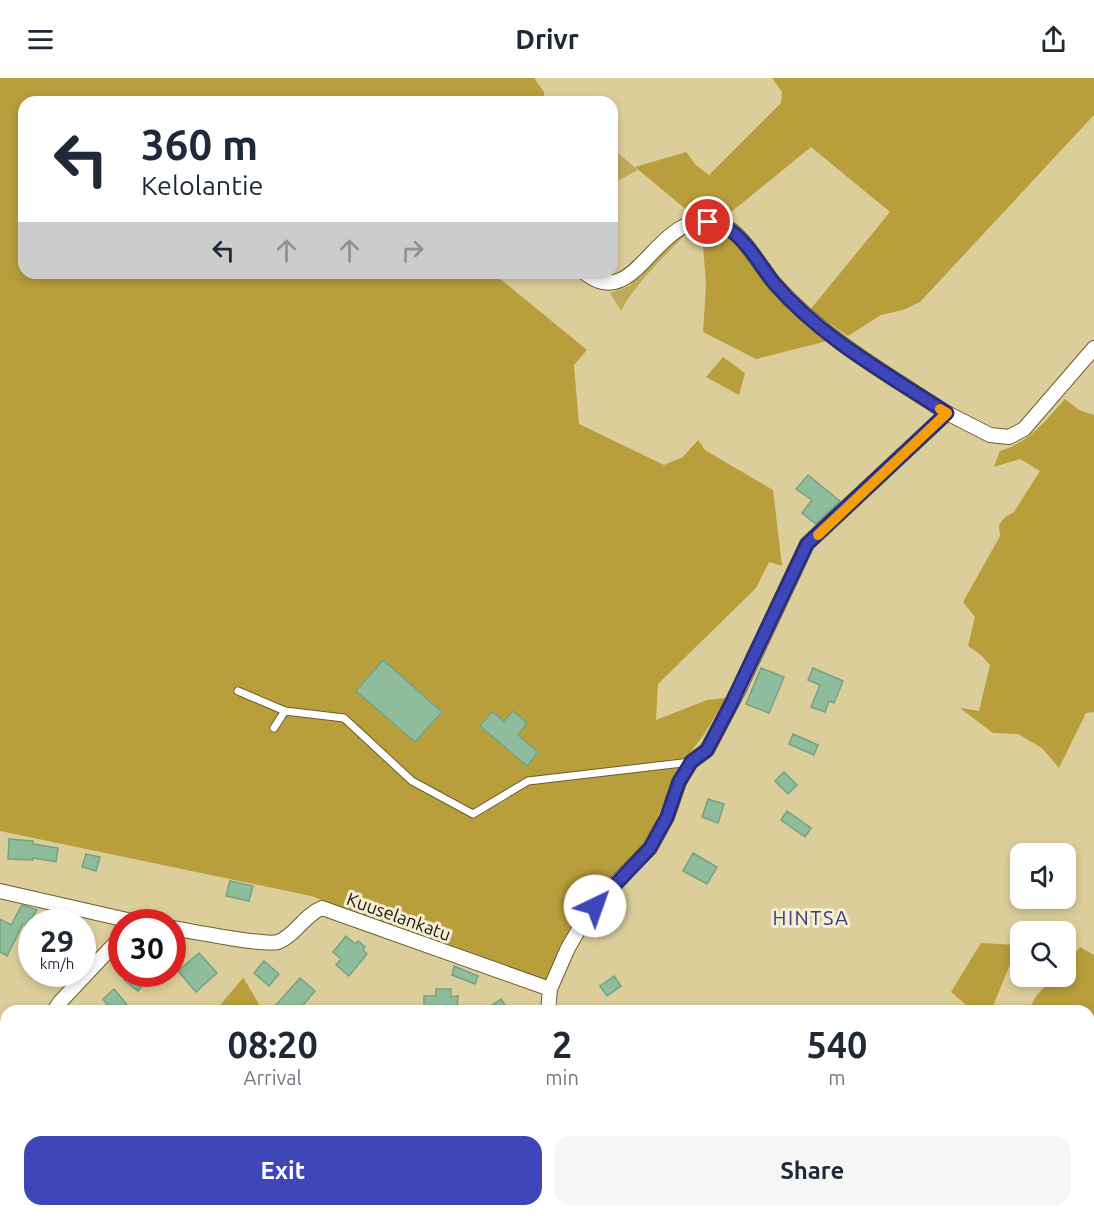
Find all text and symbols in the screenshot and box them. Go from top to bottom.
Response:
icon: menu [24,23,57,56]
icon: share [1037,23,1070,56]
text: Drivr [515,24,579,54]
icon: left [42,120,120,198]
text: 360 m [141,121,258,168]
text: Kelolantie [141,170,263,200]
pin [682,196,733,247]
icon: arrive [691,205,724,238]
icon: left [207,234,240,267]
icon: ahead [270,234,303,267]
icon: ahead [333,234,366,267]
icon: right [396,234,429,267]
map controls [1010,843,1076,987]
button: sound [1010,843,1076,909]
position arrow [563,874,627,938]
street label: Kuuselankatu [344,888,454,944]
district label: HINTSA [773,906,849,929]
speed limit sign: 30 [108,909,186,987]
button: search [1010,921,1076,987]
text: 29 [40,924,74,958]
text: km/h [40,955,74,972]
text: 08:20 [228,1024,318,1065]
text: 2 [552,1024,572,1065]
text: 540 [806,1024,867,1065]
text: Arrival [244,1066,302,1089]
text: min [545,1066,579,1089]
text: m [828,1066,846,1089]
button: Exit [24,1136,542,1205]
button: Share [554,1136,1071,1205]

